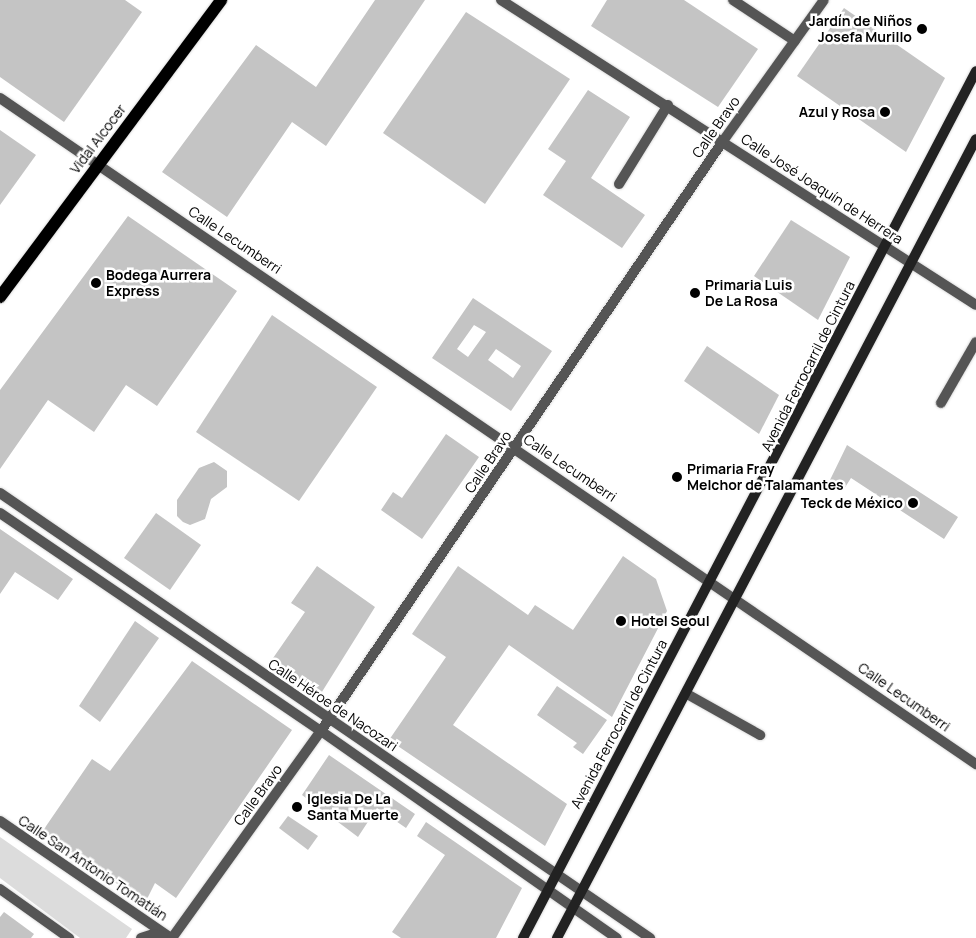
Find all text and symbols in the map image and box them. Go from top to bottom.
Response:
place label: Jardín de Niños Josefa Murillo [809,13,912,46]
marker: Jardín de Niños Josefa Murillo [916,23,928,35]
street label: Calle Bravo [689,93,743,161]
street label: Vidal Alcocer [67,101,129,177]
place label: Azul y Rosa [799,104,875,120]
marker: Azul y Rosa [879,106,891,118]
street label: Calle José Joaquín de Herrera [738,130,906,248]
street label: Calle Lecumberri [185,203,285,277]
place label: Bodega Aurrera Express [106,267,211,300]
marker: Bodega Aurrera Express [90,277,102,289]
place label: Primaria Luis De La Rosa [705,277,792,310]
street label: Avenida Ferrocarril de Cintura [758,278,858,454]
marker: Primaria Luis De La Rosa [689,287,701,299]
street label: Calle Bravo [461,428,515,496]
street label: Calle Lecumberri [520,431,620,505]
place label: Primaria Fray Melchor de Talamantes [687,461,844,494]
marker: Primaria Fray Melchor de Talamantes [671,471,683,483]
place label: Teck de México [801,495,903,511]
marker: Teck de México [907,497,919,509]
place label: Hotel Seoul [631,613,710,629]
marker: Hotel Seoul [615,615,627,627]
street label: Avenida Ferrocarril de Cintura [567,637,671,811]
street label: Calle Héroe de Nacozari [265,655,401,755]
street label: Calle Lecumberri [855,659,953,735]
street label: Calle Bravo [230,761,286,829]
place label: Iglesia De La Santa Muerte [307,791,399,824]
marker: Iglesia De La Santa Muerte [291,801,303,813]
street label: Calle San Antonio Tomatlán [15,812,171,924]

